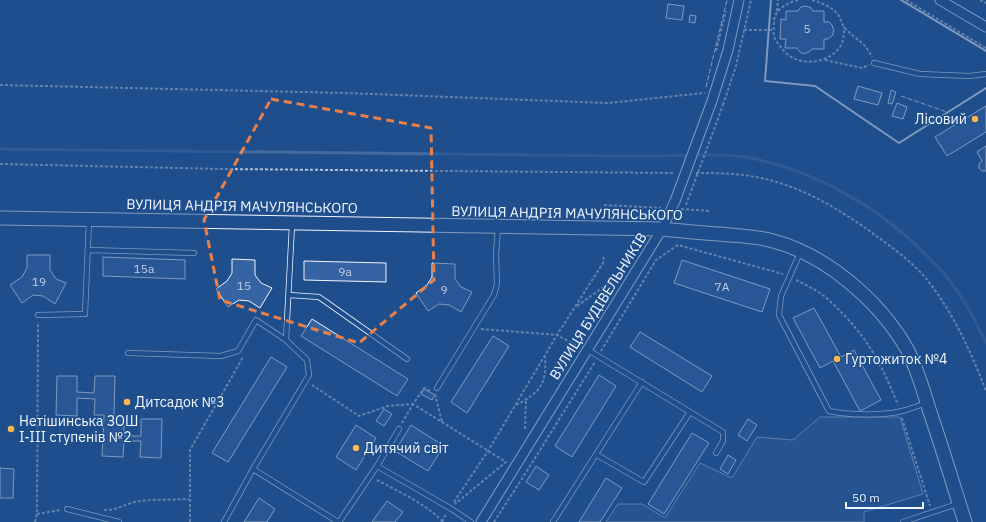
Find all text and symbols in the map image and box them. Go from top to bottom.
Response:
house number: 5 [803,21,811,36]
place label: Лісовий [915,110,967,128]
marker: Лісовий [970,114,980,124]
street label: ВУЛИЦЯ АНДРІЯ МАЧУЛЯНСЬКОГО [126,195,358,217]
street label: ВУЛИЦЯ АНДРІЯ МАЧУЛЯНСЬКОГО [451,202,683,224]
street label: ВУЛИЦЯ БУДІВЕЛЬНИКІВ [545,229,651,383]
house number: 15а [134,261,155,276]
house number: 9а [338,264,352,279]
house number: 19 [32,274,46,289]
house number: 15 [237,278,251,293]
house number: 7А [715,279,730,294]
house number: 9 [440,282,448,297]
place label: Гуртожиток №4 [845,350,947,368]
marker: Гуртожиток №4 [832,354,842,364]
place label: Дитсадок №3 [135,393,225,411]
marker: Дитсадок №3 [122,397,132,407]
place label: Нетішинська ЗОШ І-ІІІ ступенів №2 [19,412,138,446]
marker: Нетішинська ЗОШ І-ІІІ ступенів №2 [6,424,16,434]
place label: Дитячий світ [364,439,449,457]
marker: Дитячий світ [351,443,361,453]
scale bar [846,484,923,510]
text: 50 m [852,490,880,505]

